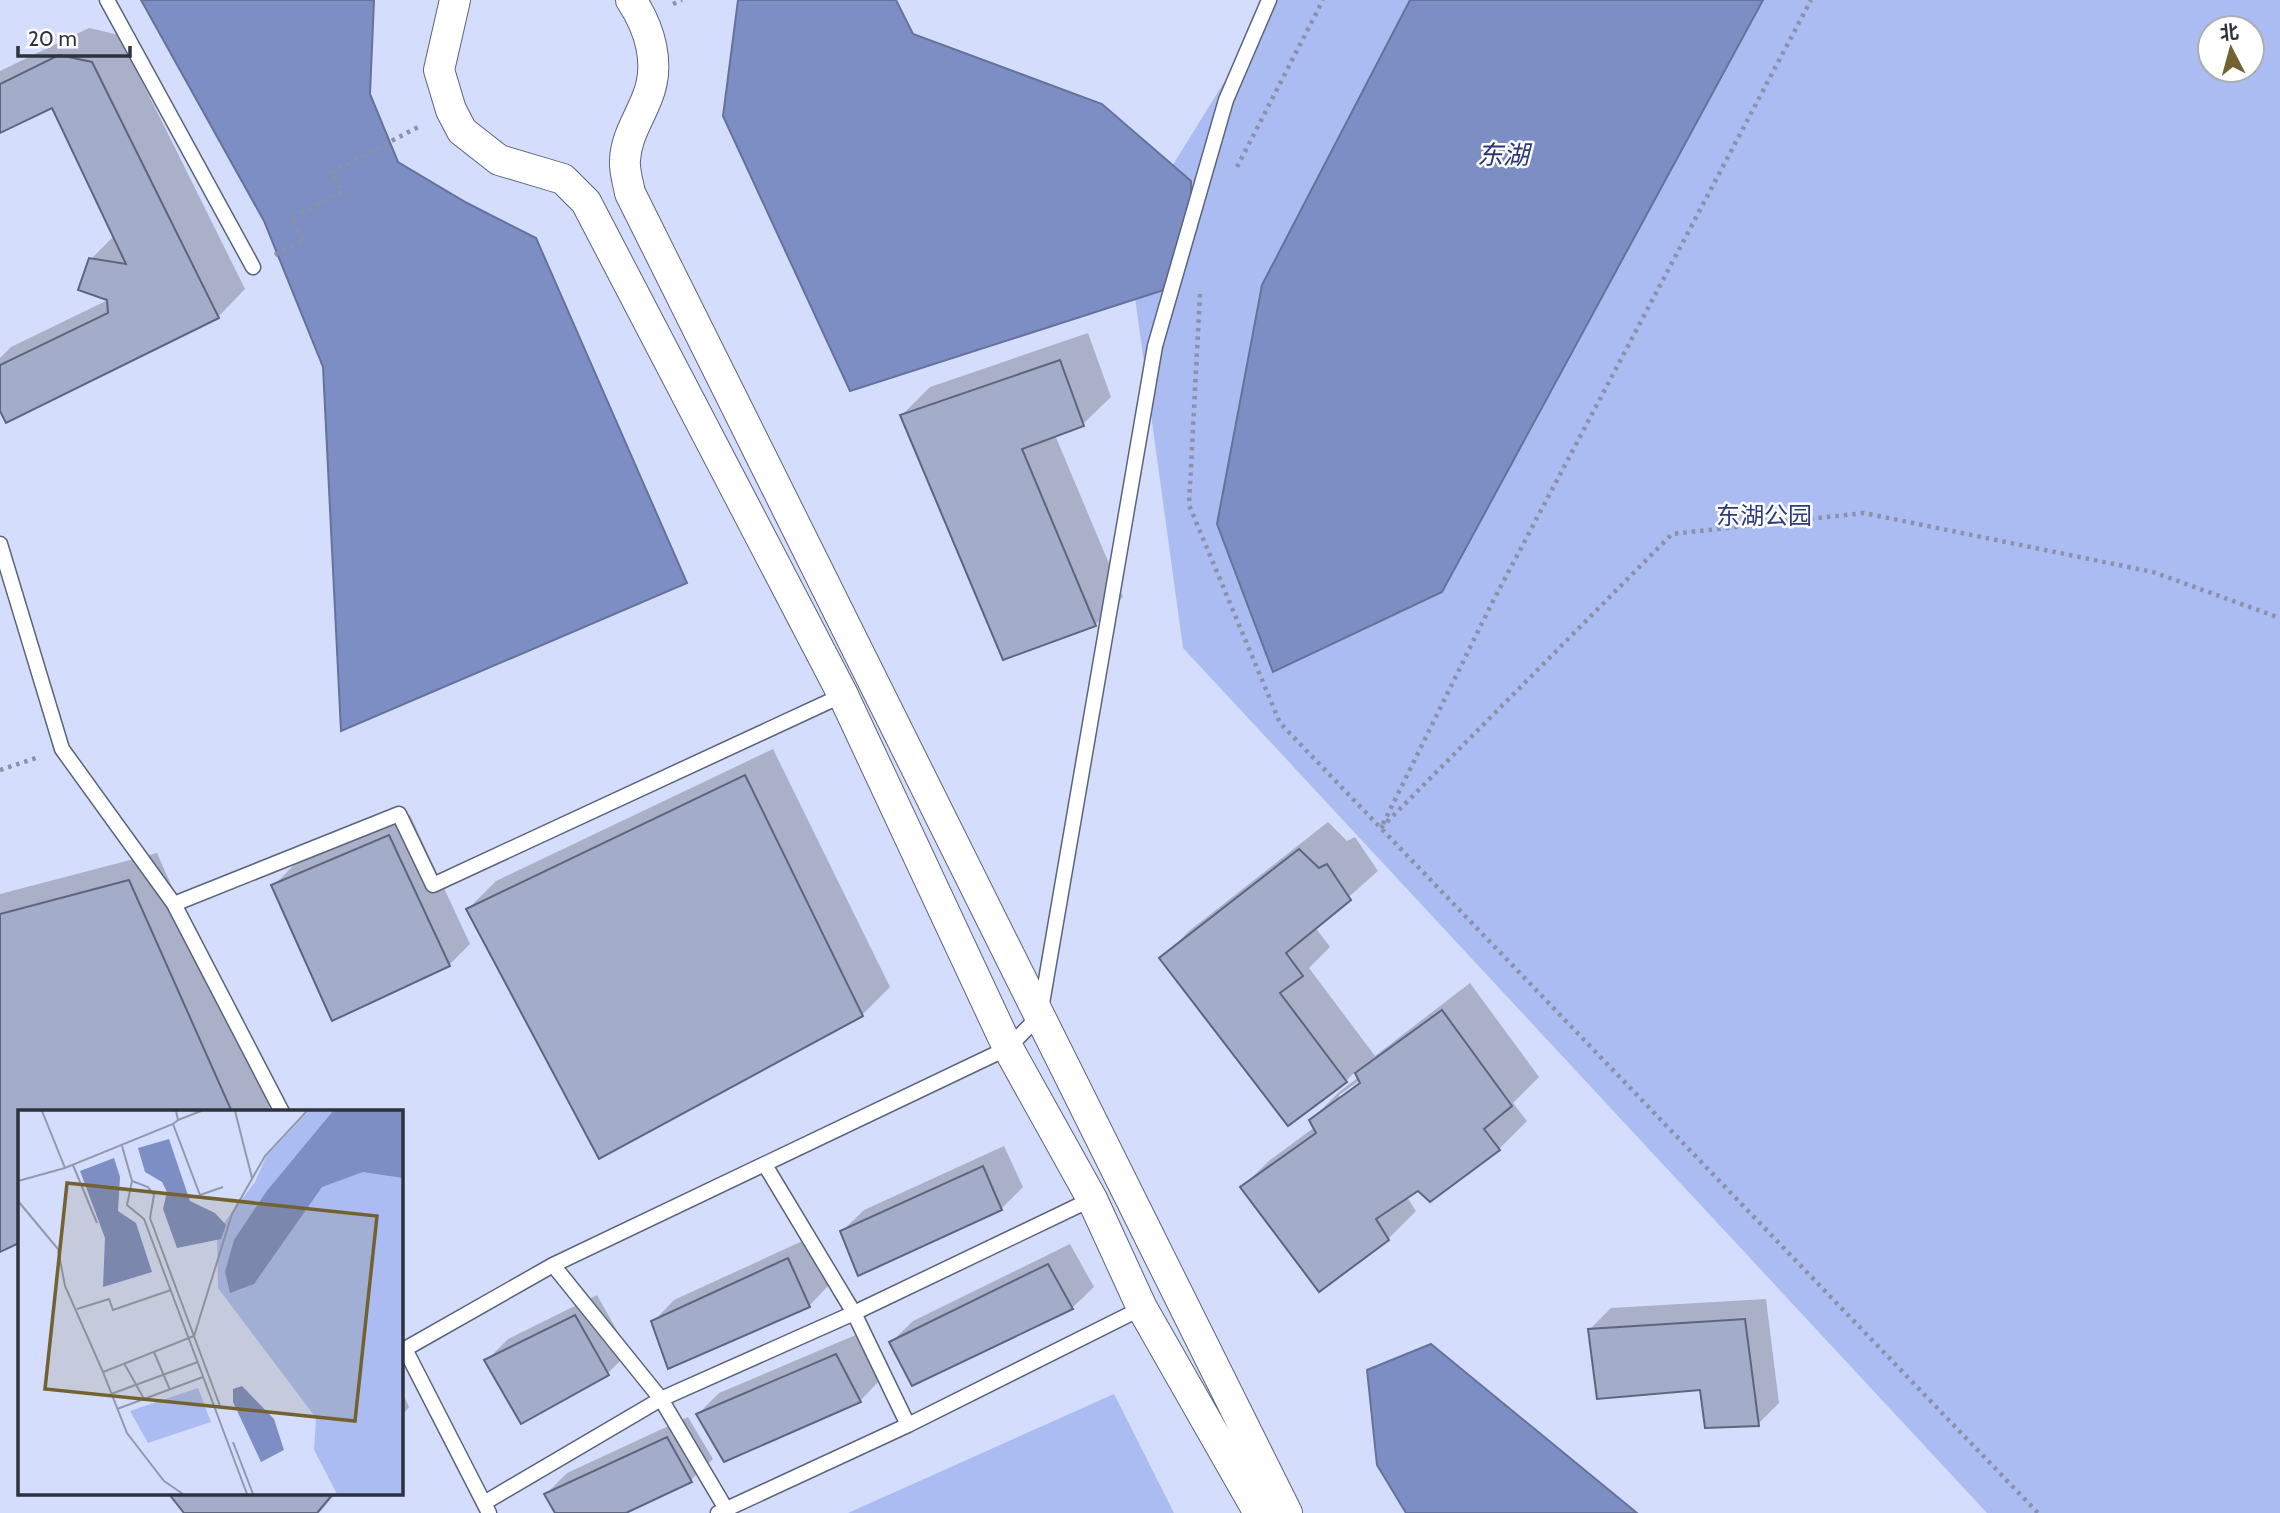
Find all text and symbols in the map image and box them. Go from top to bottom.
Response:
scale bar [18,14,130,58]
north arrow [2196,14,2266,84]
text: 北 [2219,20,2240,45]
text: 20 m [28,26,77,51]
water label: 东湖 [1477,139,1533,171]
park label: 东湖公园 [1716,501,1812,530]
inset map [18,1110,402,1496]

